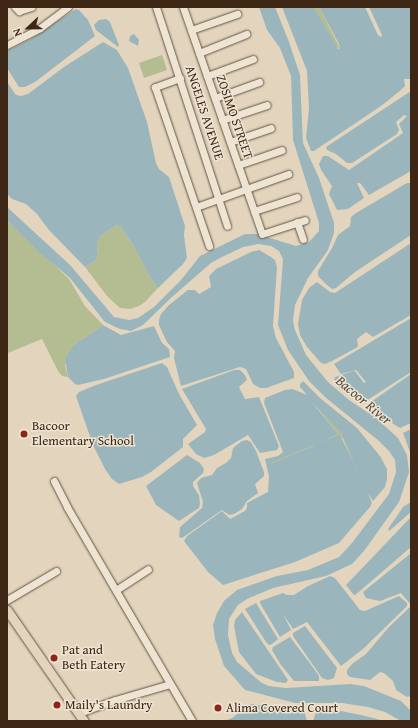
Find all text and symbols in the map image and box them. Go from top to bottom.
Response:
north arrow [8,8,48,48]
text: N [8,26,26,39]
street label: ANGELES AVENUE [181,64,227,162]
street label: ZOSIMO STREET [212,73,256,161]
water label: Bacoor River [333,372,395,428]
place label: Bacoor Elementary School [32,419,134,450]
marker: Bacoor Elementary School [19,429,29,439]
place label: Pat and Beth Eatery [62,643,125,674]
marker: Pat and Beth Eatery [49,653,59,663]
place label: Maily's Laundry [65,697,153,713]
marker: Maily's Laundry [52,700,62,710]
place label: Alima Covered Court [226,700,338,716]
marker: Alima Covered Court [213,703,223,713]

